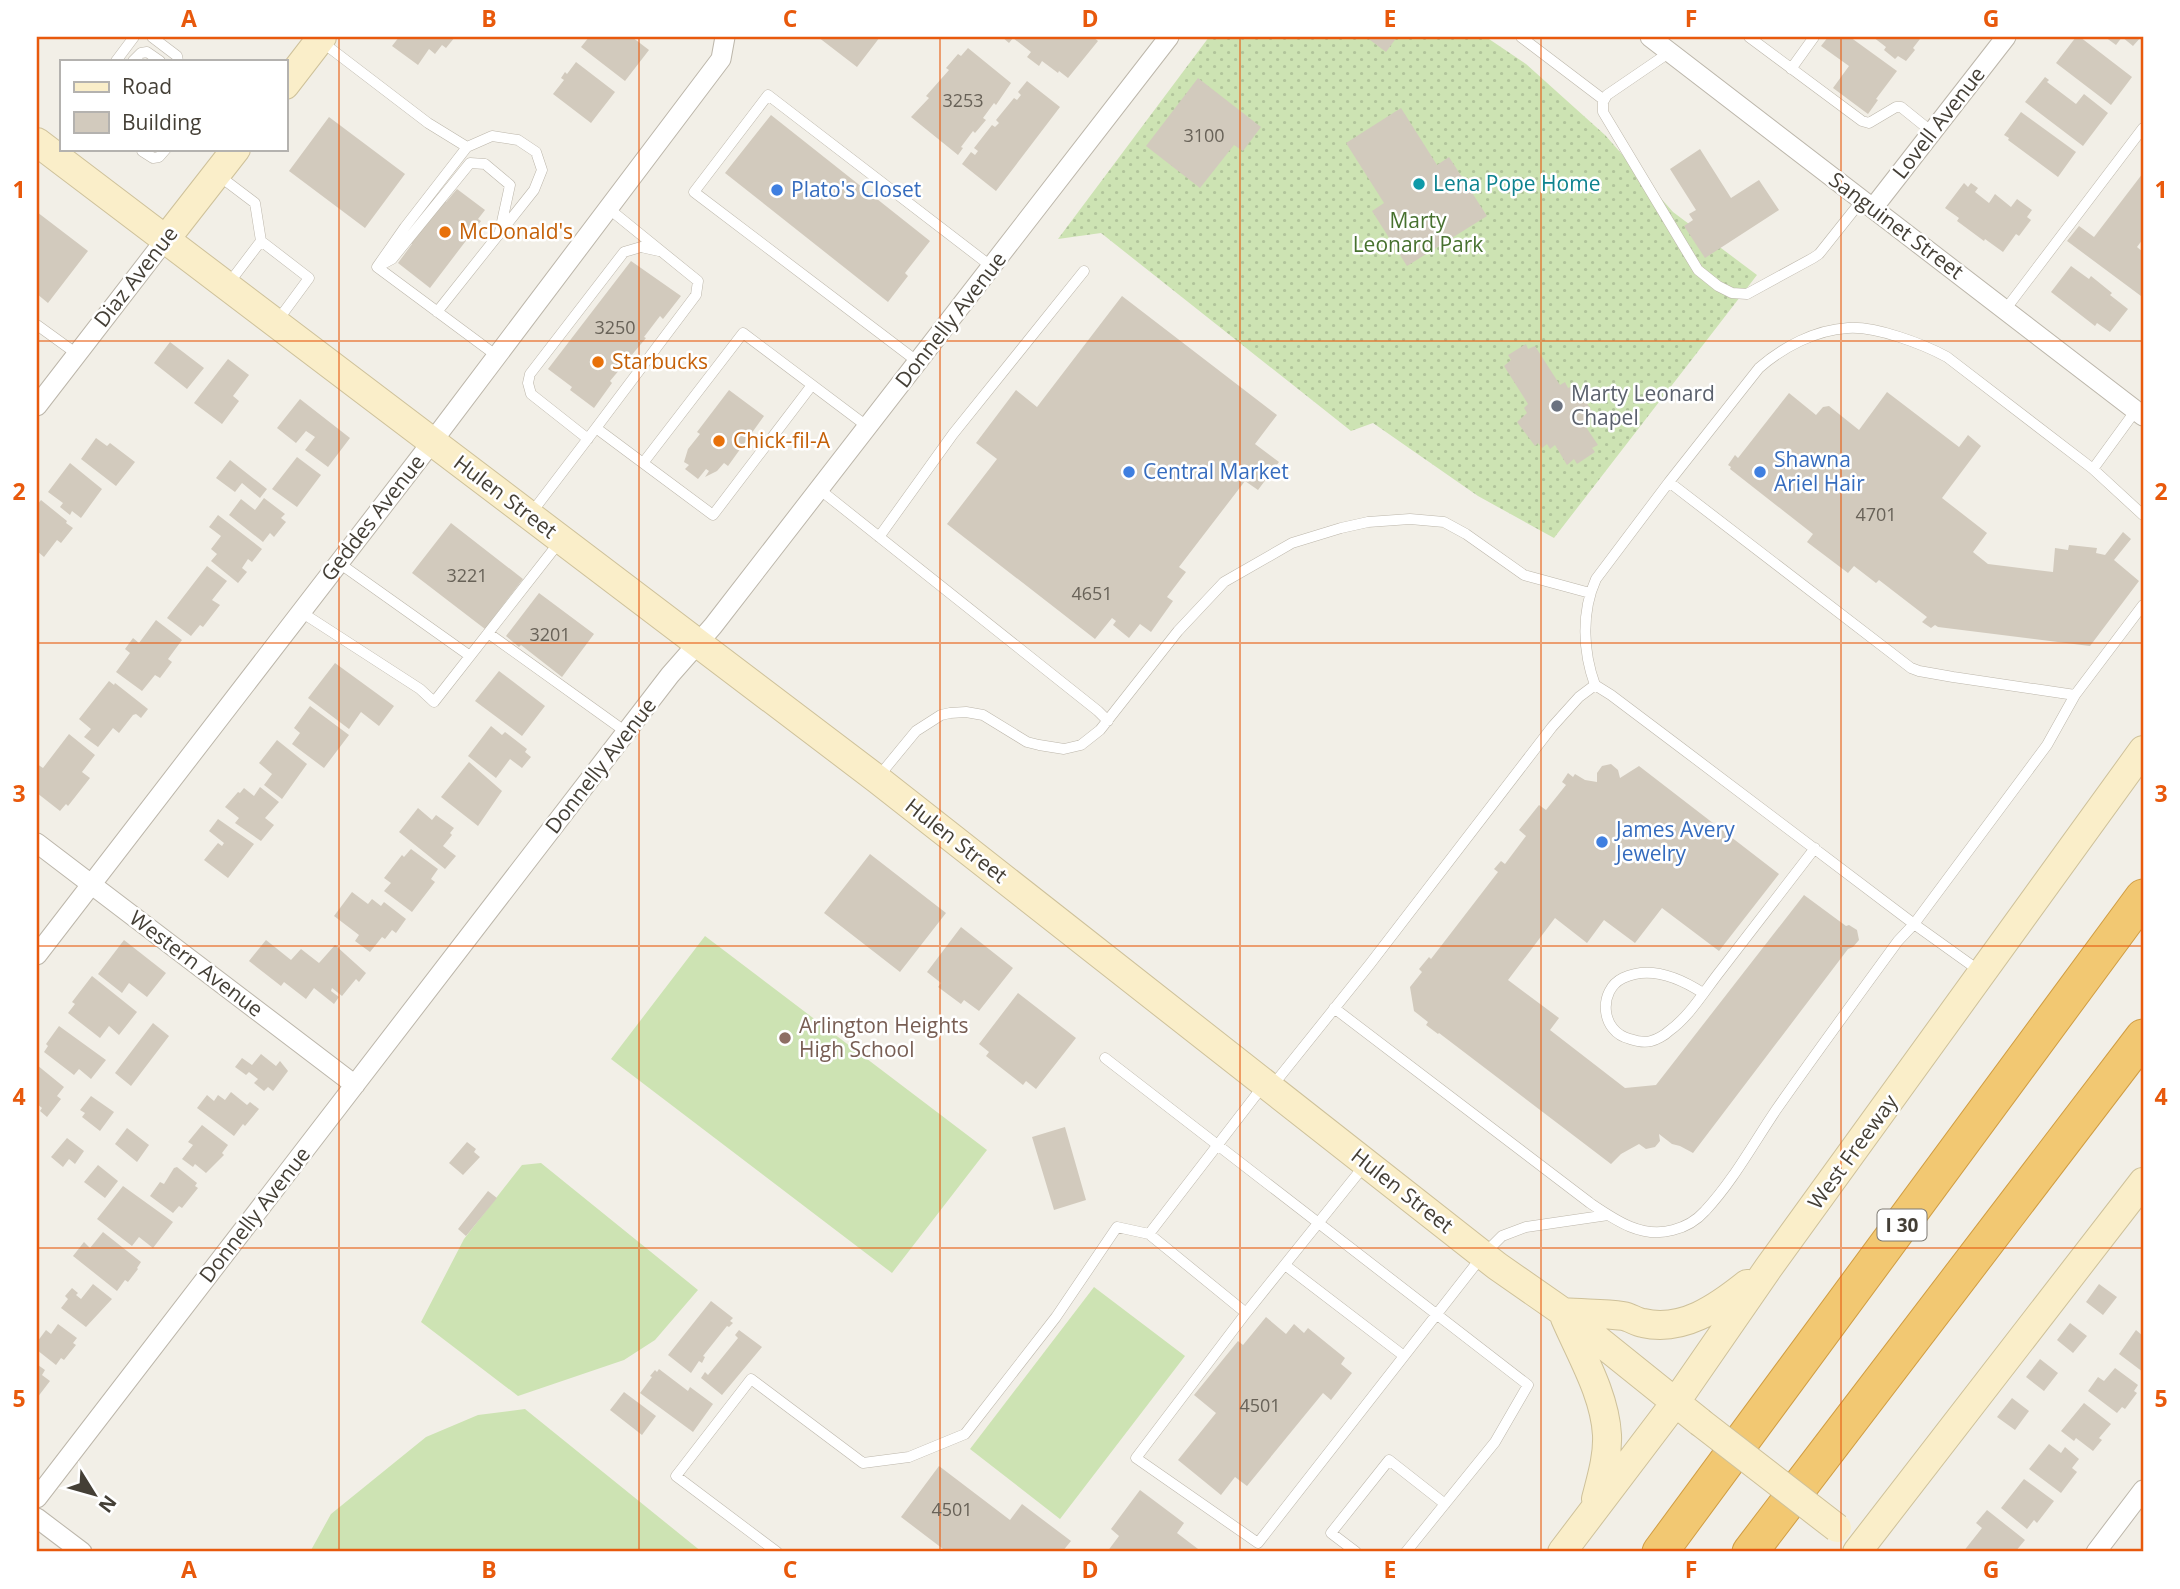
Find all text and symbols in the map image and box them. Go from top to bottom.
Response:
text: A [181,2,197,34]
text: B [481,2,497,34]
text: C [783,2,797,34]
text: D [1081,2,1099,34]
text: E [1384,2,1396,34]
text: F [1685,2,1697,34]
text: G [1983,2,1999,34]
legend [60,60,287,150]
street label: Lovell Avenue [1886,61,1991,184]
text: Road [122,72,172,100]
house number: 3253 [942,88,984,112]
text: Building [122,108,201,136]
house number: 3100 [1183,123,1225,147]
street label: Sanguinet Street [1824,165,1970,285]
place label: Lena Pope Home [1433,169,1600,197]
text: 1 [12,173,26,205]
text: 1 [2154,173,2168,205]
place label: Plato's Closet [791,175,921,203]
marker: Lena Pope Home [1411,176,1427,192]
marker: Plato's Closet [769,182,785,198]
park label: Marty Leonard Park [1353,206,1483,258]
place label: McDonald's [459,217,573,245]
street label: Diaz Avenue [87,220,183,333]
marker: McDonald's [437,224,453,240]
street label: Donnelly Avenue [888,246,1012,393]
house number: 3250 [594,315,636,339]
place label: Starbucks [612,347,708,375]
marker: Starbucks [590,354,606,370]
place label: Marty Leonard Chapel [1571,379,1715,431]
marker: Marty Leonard Chapel [1549,398,1565,414]
place label: Chick-fil-A [733,426,831,454]
marker: Chick-fil-A [711,433,727,449]
place label: Shawna Ariel Hair [1774,445,1865,497]
street label: Geddes Avenue [314,448,430,586]
street label: Hulen Street [448,448,563,544]
place label: Central Market [1143,457,1289,485]
marker: Central Market [1121,464,1137,480]
marker: Shawna Ariel Hair [1752,464,1768,480]
text: 2 [12,475,26,507]
text: 2 [2154,475,2168,507]
house number: 4701 [1855,502,1897,526]
house number: 3221 [446,563,488,587]
house number: 4651 [1071,581,1113,605]
house number: 3201 [529,622,571,646]
street label: Donnelly Avenue [538,692,662,839]
text: 3 [12,777,26,809]
text: 3 [2154,777,2168,809]
street label: Hulen Street [900,791,1013,889]
place label: James Avery Jewelry [1614,815,1735,867]
marker: James Avery Jewelry [1594,834,1610,850]
street label: Western Avenue [124,904,269,1023]
place label: Arlington Heights High School [799,1011,969,1063]
marker: Arlington Heights High School [777,1030,793,1046]
text: 4 [12,1080,26,1112]
text: 4 [2154,1080,2168,1112]
street label: West Freeway [1801,1088,1904,1214]
street label: Donnelly Avenue [192,1141,316,1288]
street label: Hulen Street [1346,1141,1459,1239]
road number: I 30 [1878,1210,1926,1240]
text: 5 [12,1382,26,1414]
text: 5 [2154,1382,2168,1414]
house number: 4501 [1239,1393,1281,1417]
north arrow [60,1460,130,1530]
text: N [93,1490,123,1518]
house number: 4501 [931,1497,973,1521]
text: A [181,1553,197,1585]
text: B [481,1553,497,1585]
text: C [783,1553,797,1585]
text: D [1081,1553,1099,1585]
text: E [1384,1553,1396,1585]
text: F [1685,1553,1697,1585]
text: G [1983,1553,1999,1585]

